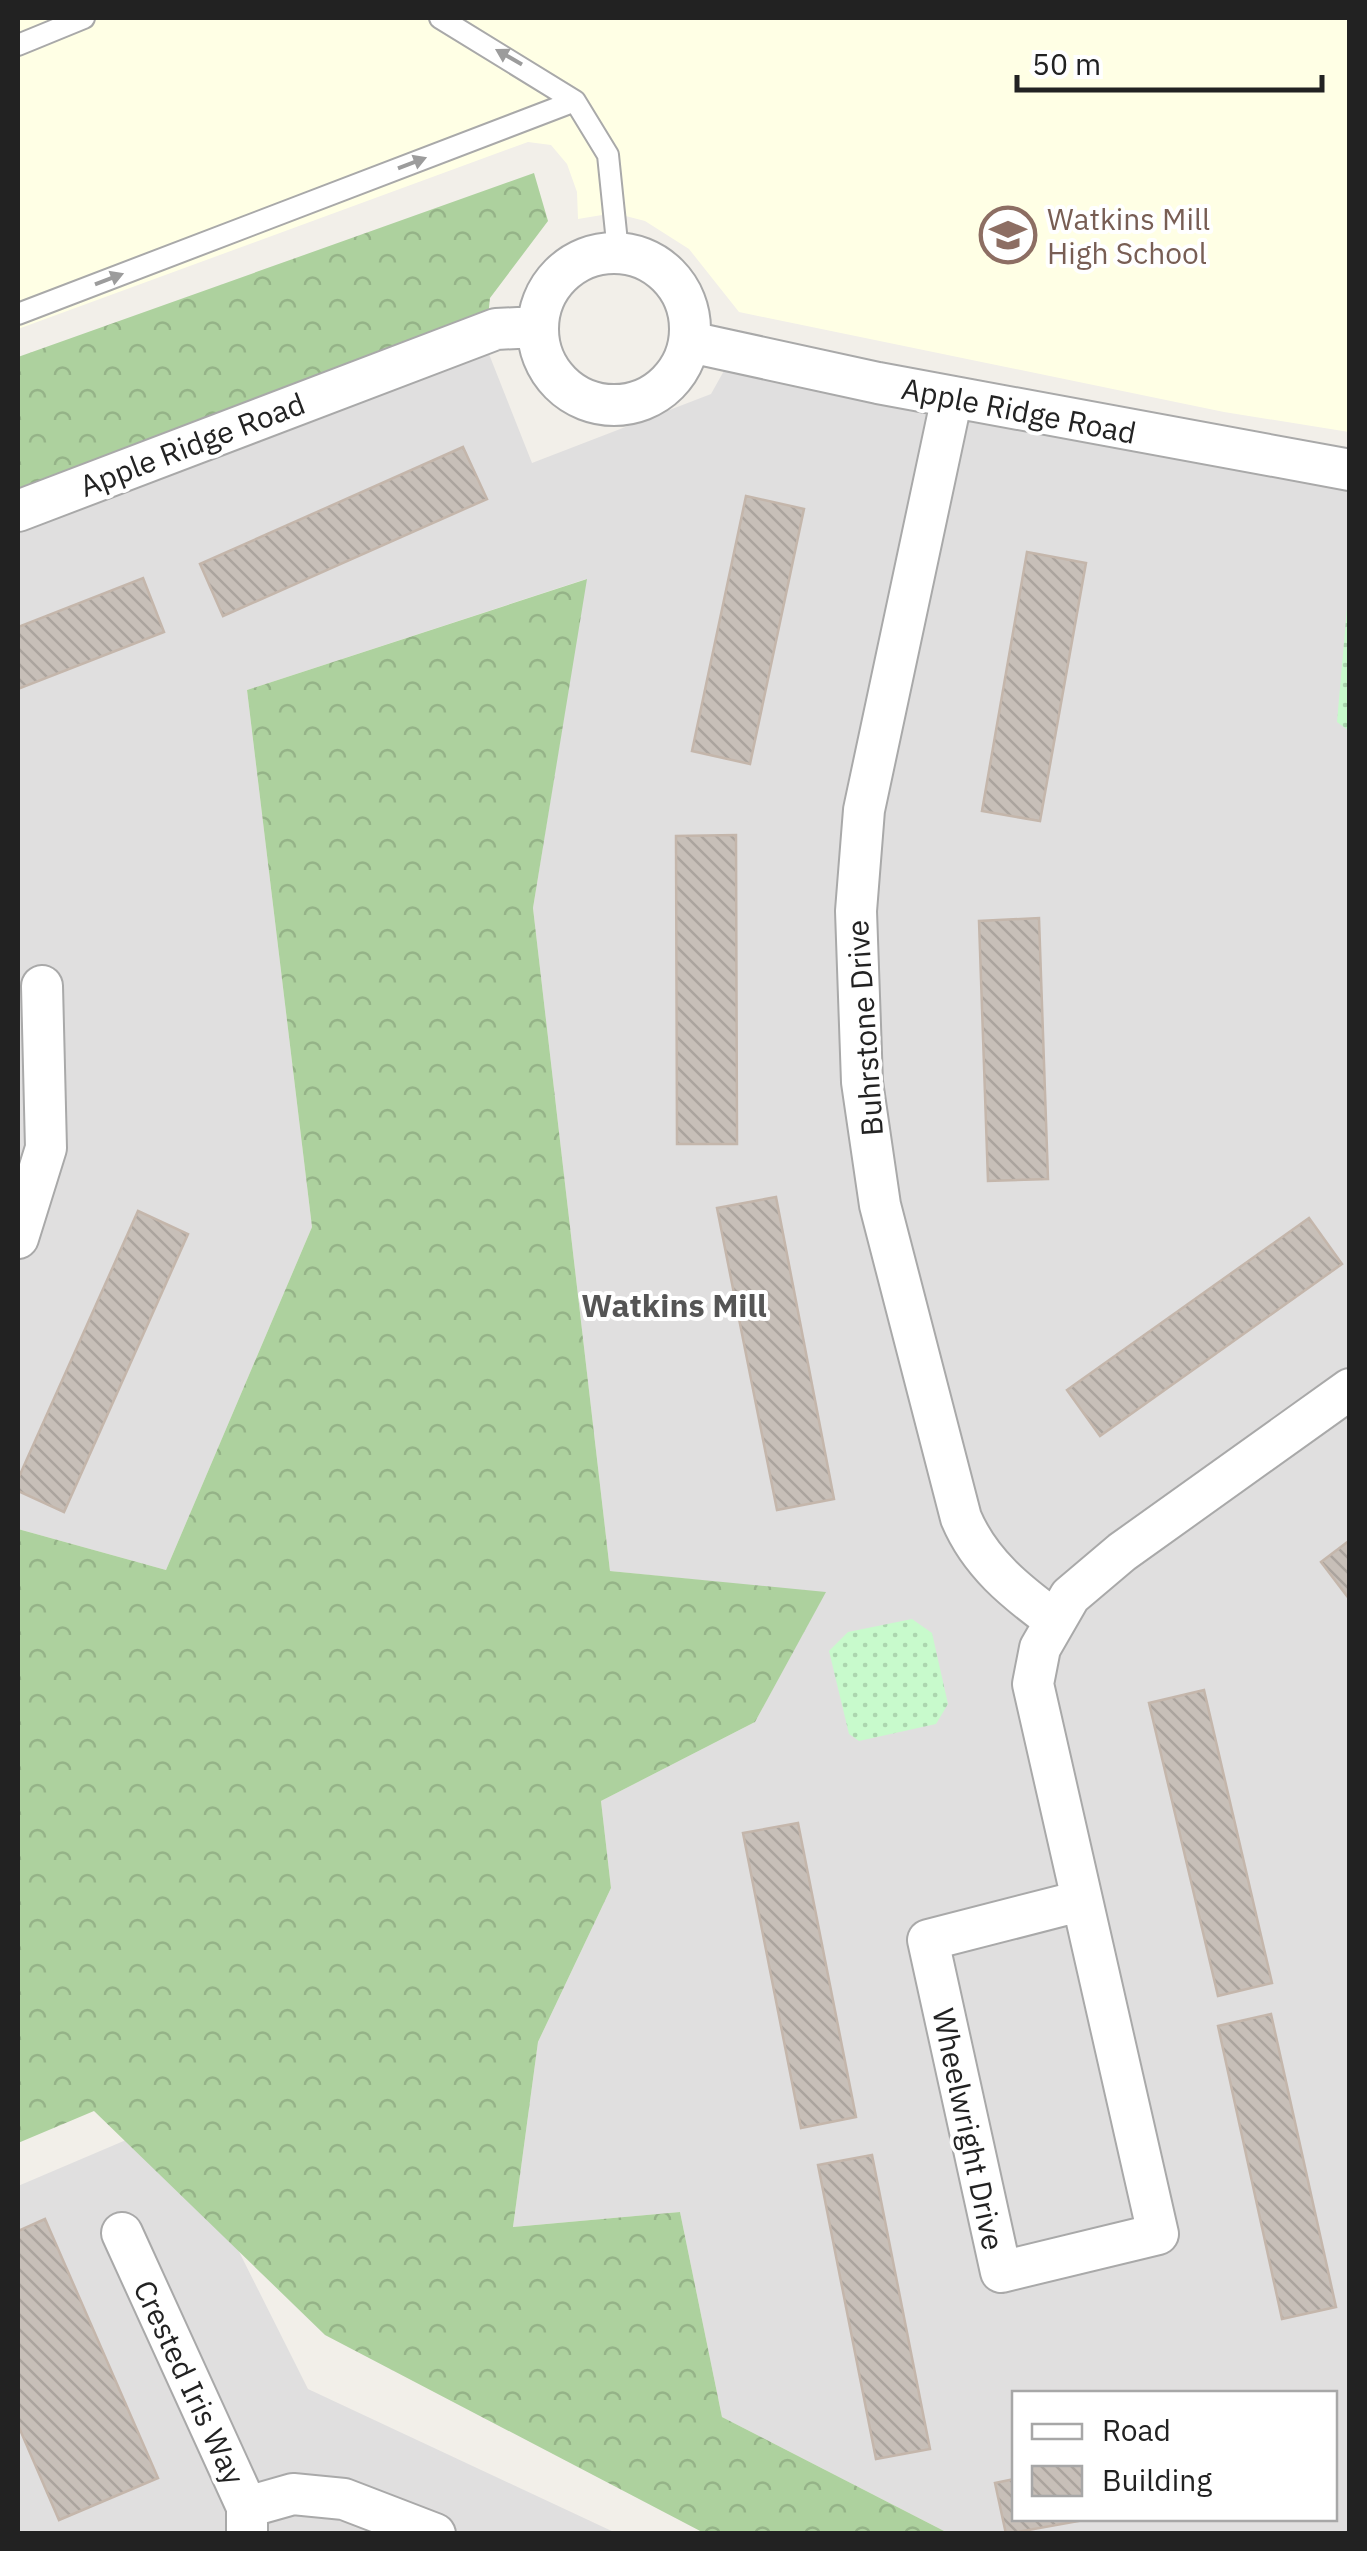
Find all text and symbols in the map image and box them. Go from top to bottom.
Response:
scale bar [1017,30,1322,92]
text: 50 m [1032,44,1101,83]
one-way arrow [495,49,523,66]
one-way arrow [397,155,427,171]
place label: Watkins Mill High School [1047,199,1210,272]
school or university icon: Watkins Mill High School [978,205,1038,265]
one-way arrow [94,271,124,287]
street label: Apple Ridge Road [898,368,1140,452]
street label: Apple Ridge Road [74,383,310,505]
street label: Buhrstone Drive [837,919,891,1137]
district label: Watkins Mill [581,1284,767,1326]
street label: Wheelwright Drive [924,2004,1014,2254]
street label: Crested Iris Way [126,2274,254,2490]
legend [1012,2391,1337,2521]
text: Road [1102,2410,1171,2449]
text: Building [1102,2460,1212,2499]

